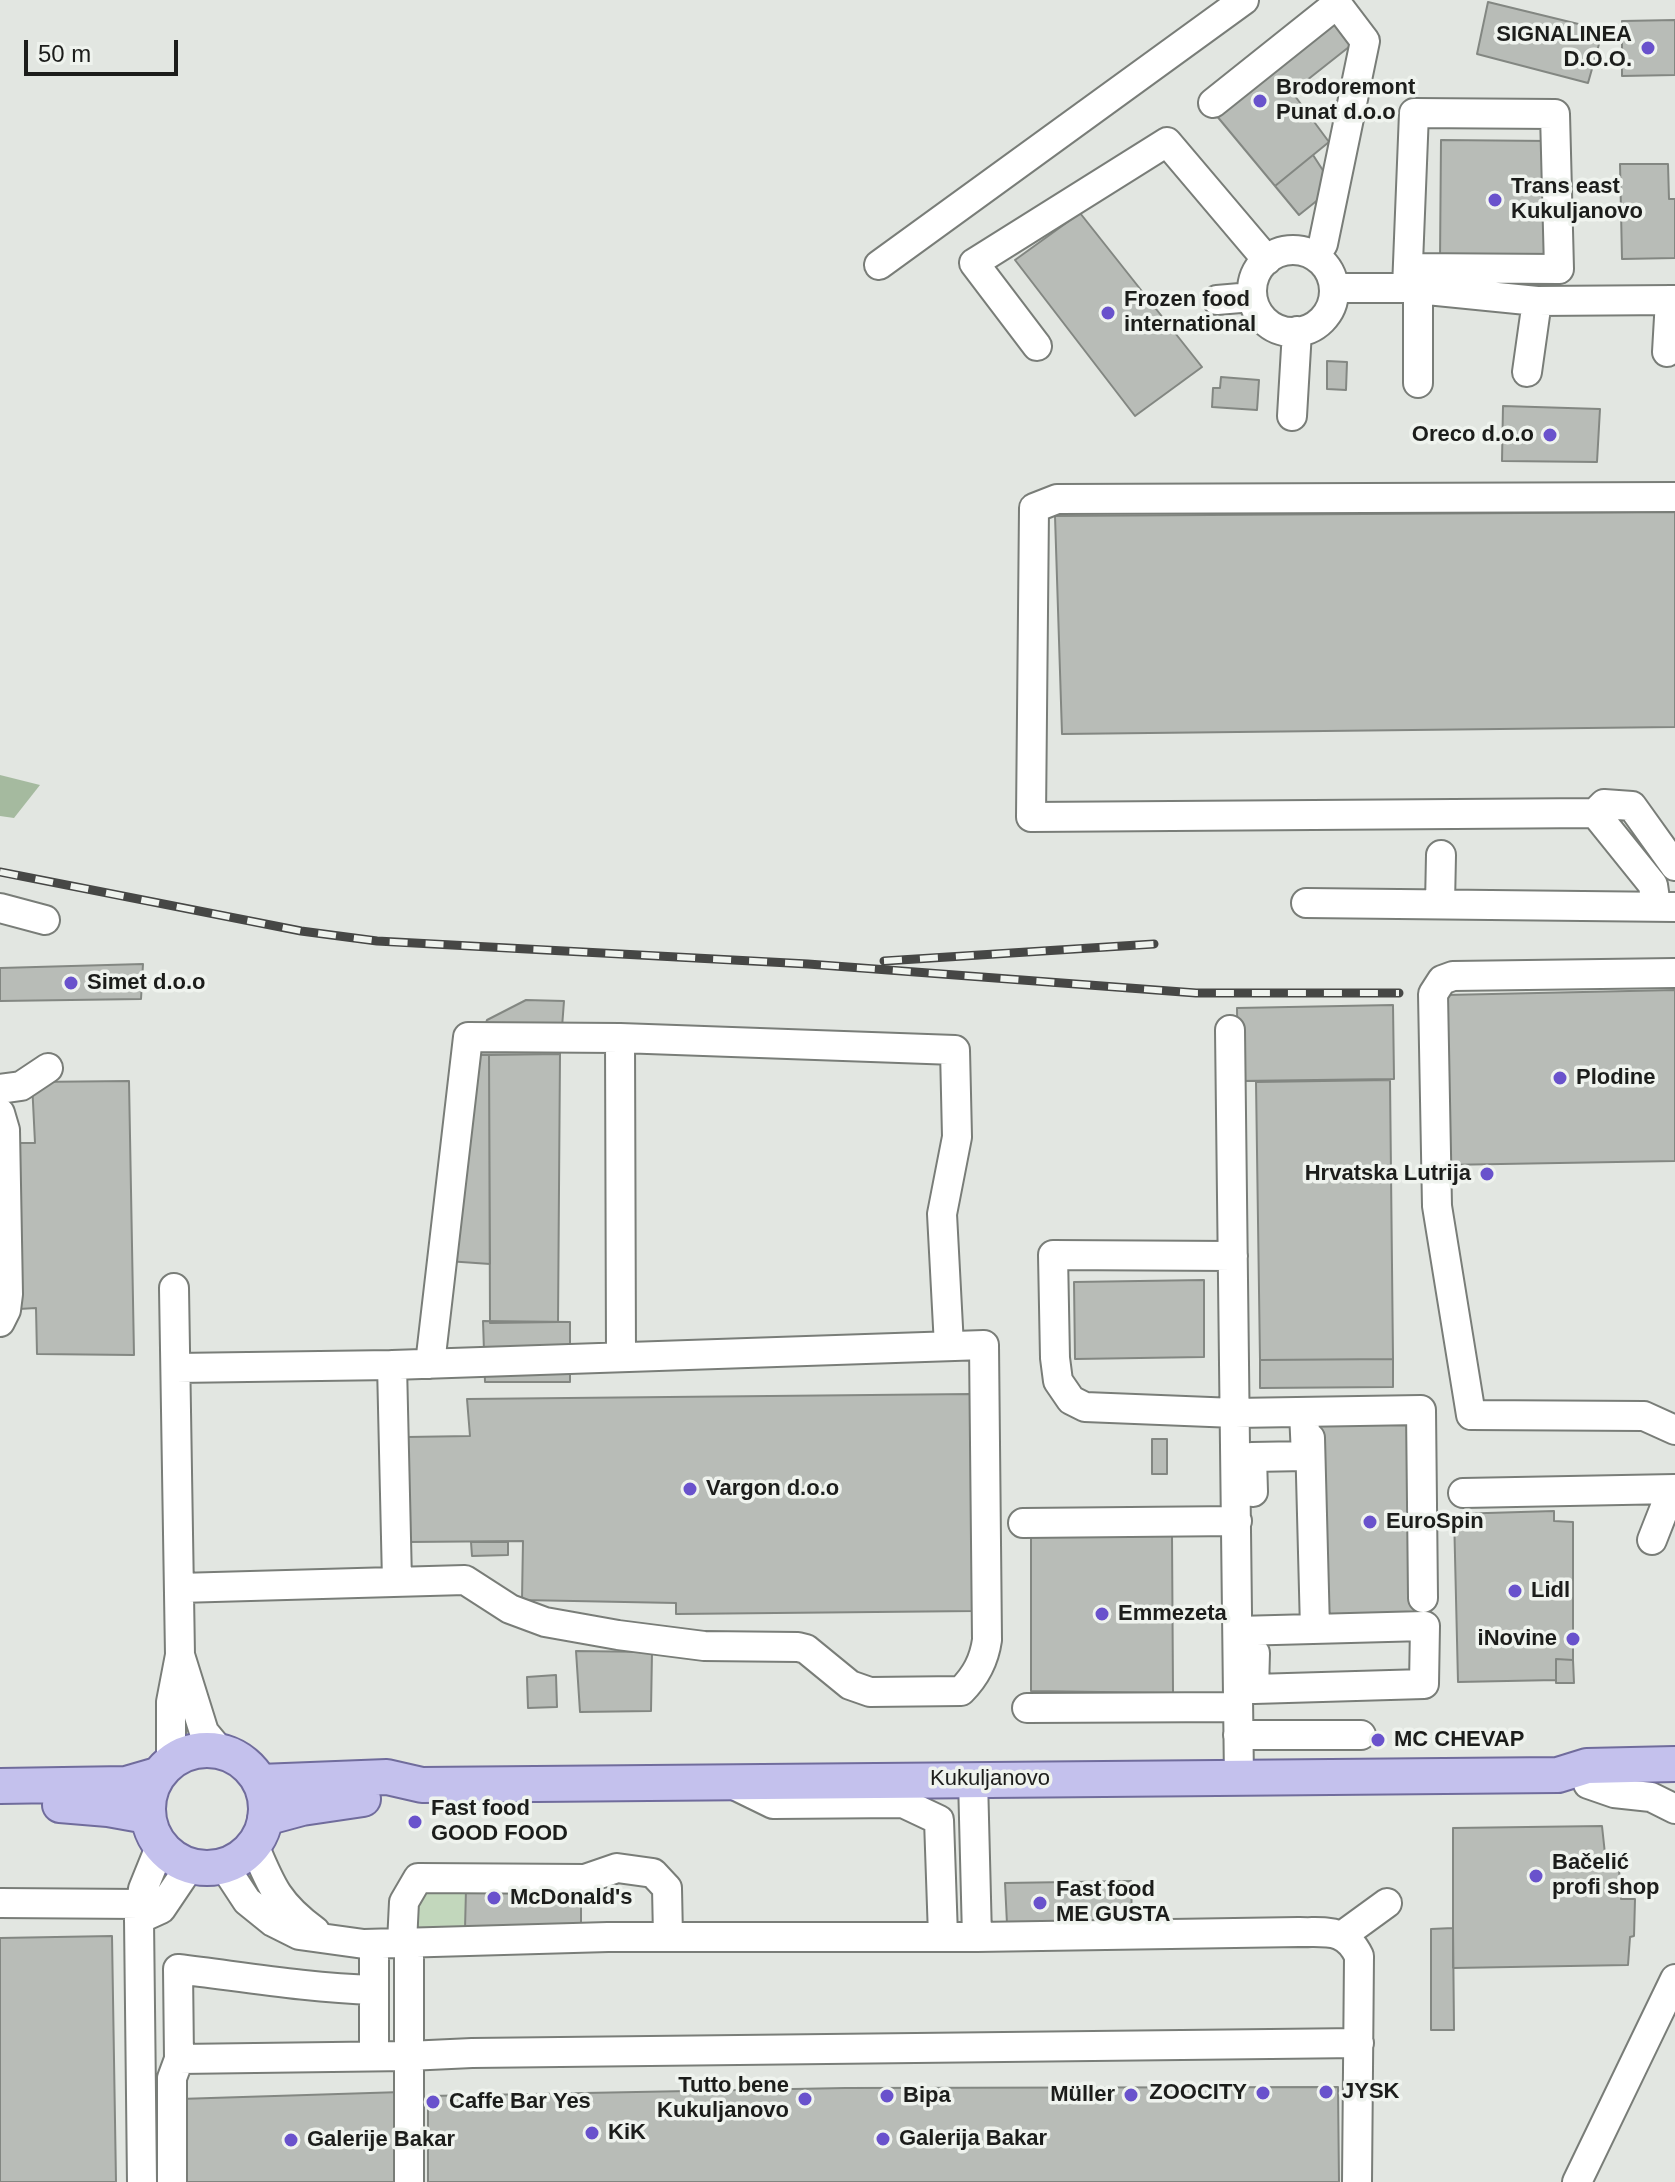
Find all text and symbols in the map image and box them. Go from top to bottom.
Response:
place label: SIGNALINEA D.O.O. [1496,22,1632,74]
scale bar [28,24,182,74]
marker: SIGNALINEA D.O.O. [1639,39,1657,57]
text: 50 m [38,40,91,67]
place label: Brodoremont Punat d.o.o [1276,75,1415,126]
marker: Brodoremont Punat d.o.o [1251,92,1269,110]
place label: Trans east Kukuljanovo [1511,174,1643,226]
marker: Trans east Kukuljanovo [1486,191,1504,209]
place label: Frozen food international [1124,287,1256,338]
marker: Frozen food international [1099,304,1117,322]
place label: Oreco d.o.o [1412,422,1534,448]
marker: Oreco d.o.o [1541,426,1559,444]
place label: Simet d.o.o [87,970,206,996]
marker: Simet d.o.o [62,974,80,992]
place label: Plodine [1576,1065,1655,1091]
marker: Plodine [1551,1069,1569,1087]
place label: Hrvatska Lutrija [1305,1161,1471,1187]
marker: Hrvatska Lutrija [1478,1165,1496,1183]
place label: Vargon d.o.o [706,1476,839,1502]
marker: Vargon d.o.o [681,1480,699,1498]
place label: EuroSpin [1386,1509,1484,1535]
marker: EuroSpin [1361,1513,1379,1531]
place label: Lidl [1531,1578,1570,1604]
marker: Lidl [1506,1582,1524,1600]
place label: Emmezeta [1118,1601,1227,1627]
marker: Emmezeta [1093,1605,1111,1623]
place label: iNovine [1478,1626,1557,1652]
marker: iNovine [1564,1630,1582,1648]
place label: MC CHEVAP [1394,1727,1524,1753]
marker: MC CHEVAP [1369,1731,1387,1749]
street label: Kukuljanovo [930,1766,1050,1792]
place label: Fast food GOOD FOOD [431,1796,568,1848]
marker: Fast food GOOD FOOD [406,1813,424,1831]
place label: Bačelić profi shop [1552,1850,1660,1902]
marker: Bačelić profi shop [1527,1867,1545,1885]
place label: Fast food ME GUSTA [1056,1877,1170,1928]
place label: McDonald's [510,1885,633,1911]
marker: McDonald's [485,1889,503,1907]
marker: Fast food ME GUSTA [1031,1894,1049,1912]
place label: Tutto bene Kukuljanovo [657,2073,789,2124]
place label: JYSK [1342,2079,1399,2105]
place label: ZOOCITY [1149,2080,1247,2106]
place label: Müller [1050,2082,1115,2108]
place label: Bipa [903,2083,951,2109]
marker: JYSK [1317,2083,1335,2101]
marker: ZOOCITY [1254,2084,1272,2102]
marker: Müller [1122,2086,1140,2104]
marker: Bipa [878,2087,896,2105]
place label: Caffe Bar Yes [449,2089,591,2115]
marker: Tutto bene Kukuljanovo [796,2090,814,2108]
marker: Caffe Bar Yes [424,2093,442,2111]
place label: KiK [608,2120,646,2146]
marker: KiK [583,2124,601,2142]
place label: Galerija Bakar [899,2126,1047,2152]
place label: Galerije Bakar [307,2127,455,2153]
marker: Galerija Bakar [874,2130,892,2148]
marker: Galerije Bakar [282,2131,300,2149]

